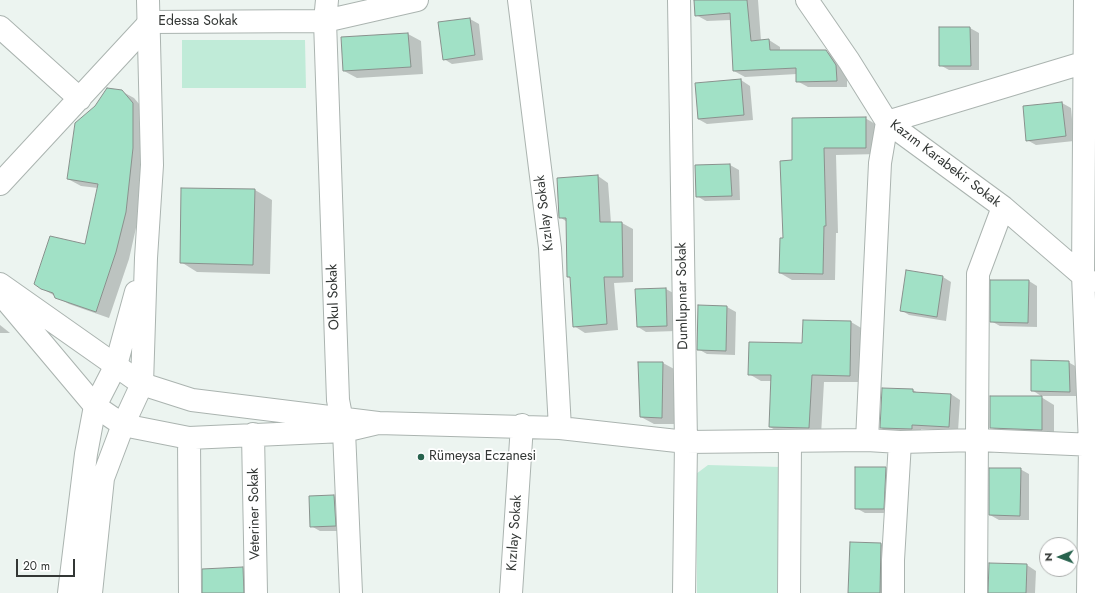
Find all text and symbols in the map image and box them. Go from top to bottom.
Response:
street label: Edessa Sokak [158,14,238,30]
street label: Kazım Karabekir Sokak [886,117,1004,211]
street label: Kızılay Sokak [532,174,558,252]
street label: Dumlupınar Sokak [674,242,692,350]
street label: Okul Sokak [324,264,344,330]
place label: Rümeysa Eczanesi [429,449,536,465]
marker: Rümeysa Eczanesi [416,452,426,462]
street label: Veteriner Sokak [246,468,264,560]
street label: Kızılay Sokak [504,494,526,572]
north arrow [1039,537,1079,577]
scale bar [18,551,77,577]
text: N [1040,553,1056,562]
text: 20 m [23,557,50,575]

